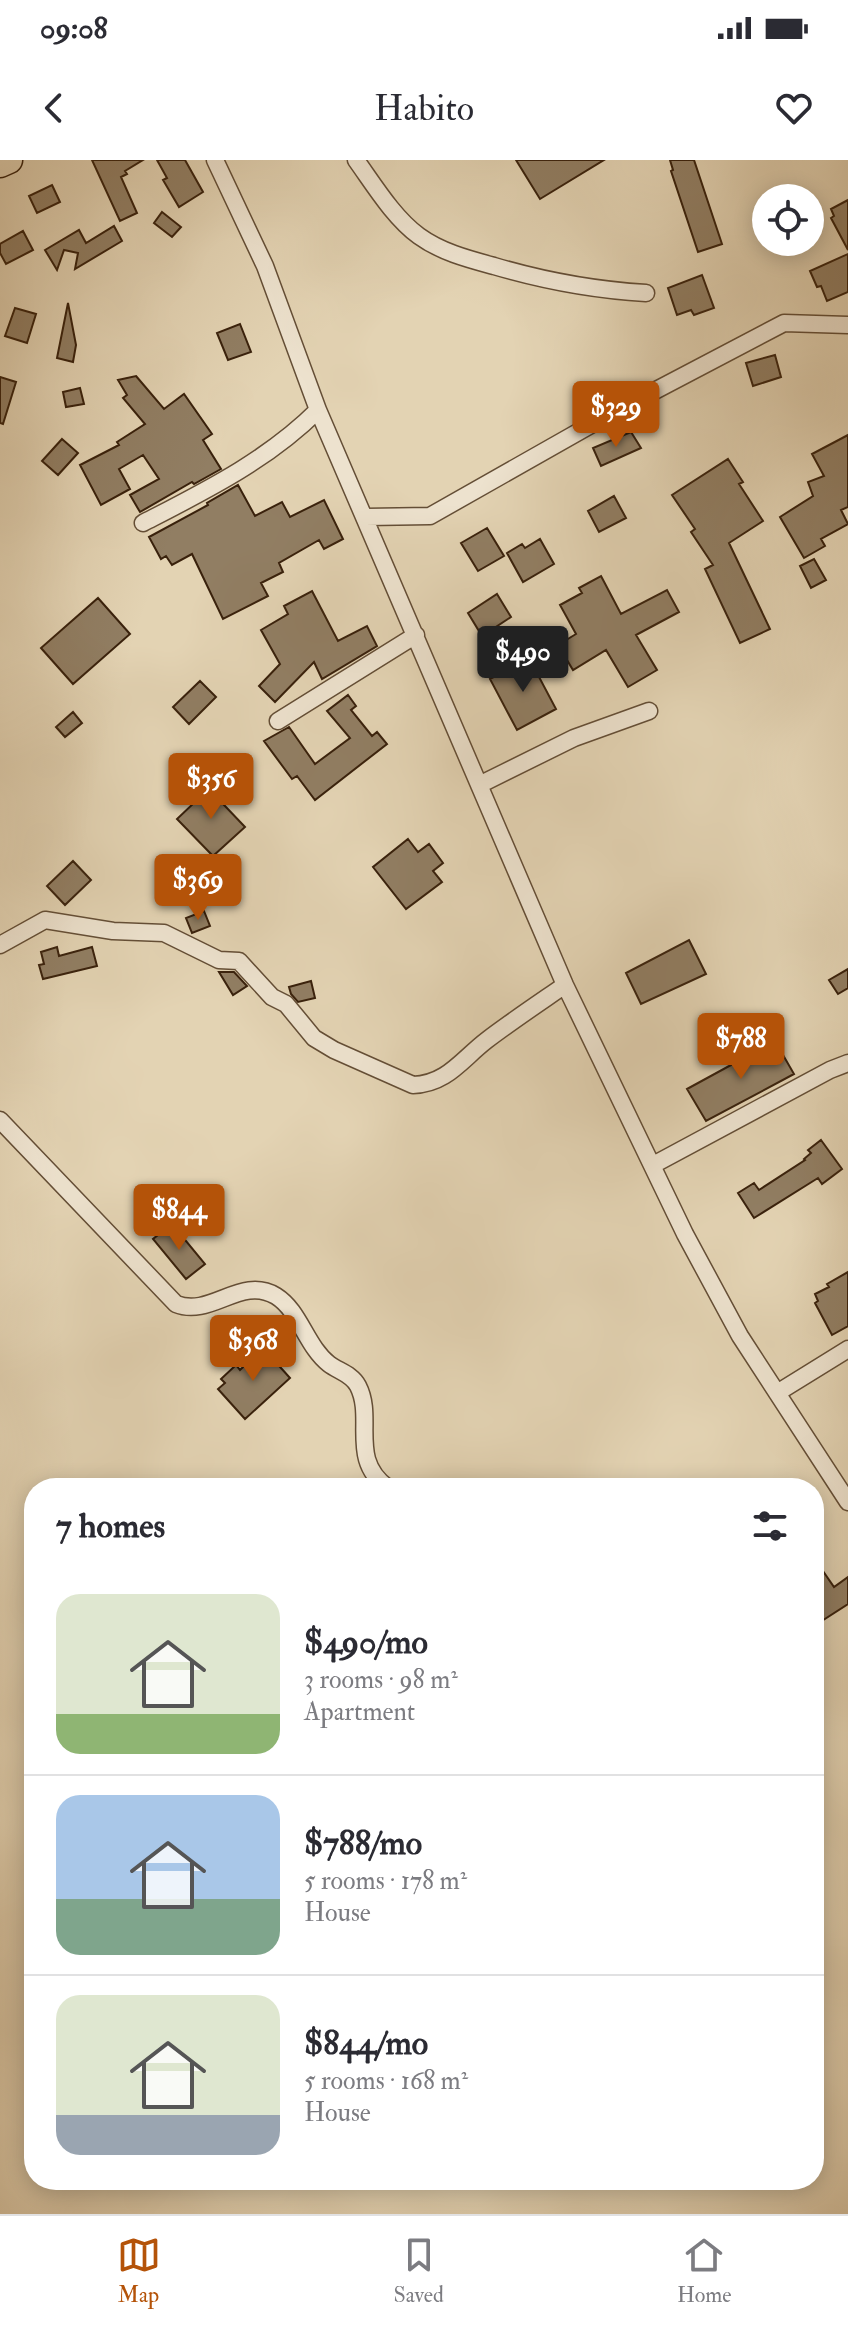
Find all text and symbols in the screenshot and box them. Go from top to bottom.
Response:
text: 09:08 [40,10,108,47]
icon: back [32,86,76,130]
text: Habito [374,86,474,131]
icon: heart [772,86,816,130]
map controls [752,184,824,256]
button: locate [752,184,824,256]
pin: $329 [569,381,663,449]
text: $329 [590,391,642,423]
pin: $490 [476,626,570,694]
text: $490 [495,636,551,668]
pin: $356 [164,753,258,821]
text: $356 [186,763,236,795]
pin: $369 [151,854,245,922]
text: $369 [172,864,224,896]
pin: $788 [694,1013,788,1081]
text: $788 [715,1023,767,1055]
pin: $844 [132,1184,226,1252]
text: $844 [152,1194,206,1226]
pin: $368 [206,1315,300,1383]
text: $368 [228,1325,278,1357]
icon: filters [748,1504,792,1548]
text: 7 homes [56,1505,165,1548]
text: $490/mo [304,1621,428,1664]
icon: home [120,1626,216,1722]
text: 3 rooms · 98 m² [304,1664,458,1696]
text: Apartment [304,1696,415,1728]
text: $788/mo [304,1822,422,1865]
icon: home [120,1827,216,1923]
text: 5 rooms · 178 m² [304,1865,467,1897]
text: House [304,1897,371,1929]
text: $844/mo [304,2022,428,2065]
icon: home [120,2027,216,2123]
text: 5 rooms · 168 m² [304,2065,468,2097]
text: House [304,2097,371,2129]
tab: Map [117,2233,161,2309]
tab: Saved [394,2233,444,2309]
tab: Home [677,2233,731,2309]

